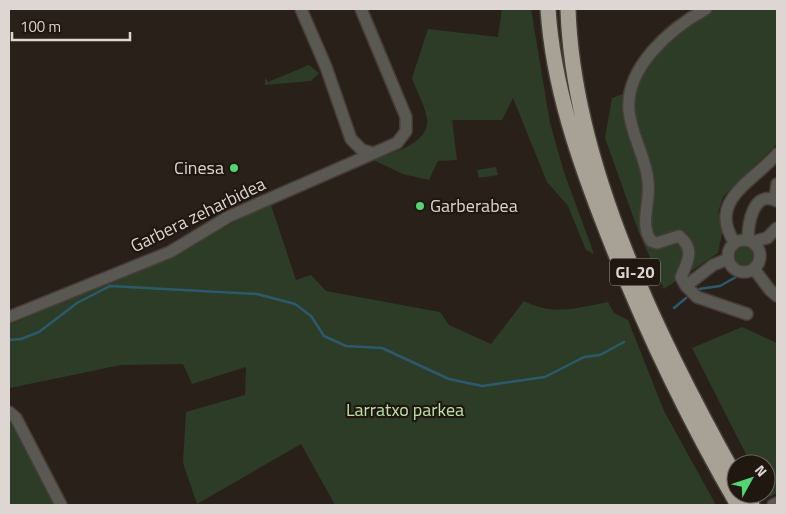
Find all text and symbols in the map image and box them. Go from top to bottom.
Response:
scale bar [12,10,130,42]
text: 100 m [20,15,61,38]
place label: Cinesa [174,154,224,181]
marker: Cinesa [228,162,240,174]
street label: Garbera zeharbidea [126,170,270,259]
place label: Garberabea [430,192,518,219]
marker: Garberabea [414,200,426,212]
road number: GI-20 [610,258,660,286]
park label: Larratxo parkea [346,396,464,423]
north arrow [726,454,776,504]
text: N [750,460,773,481]

